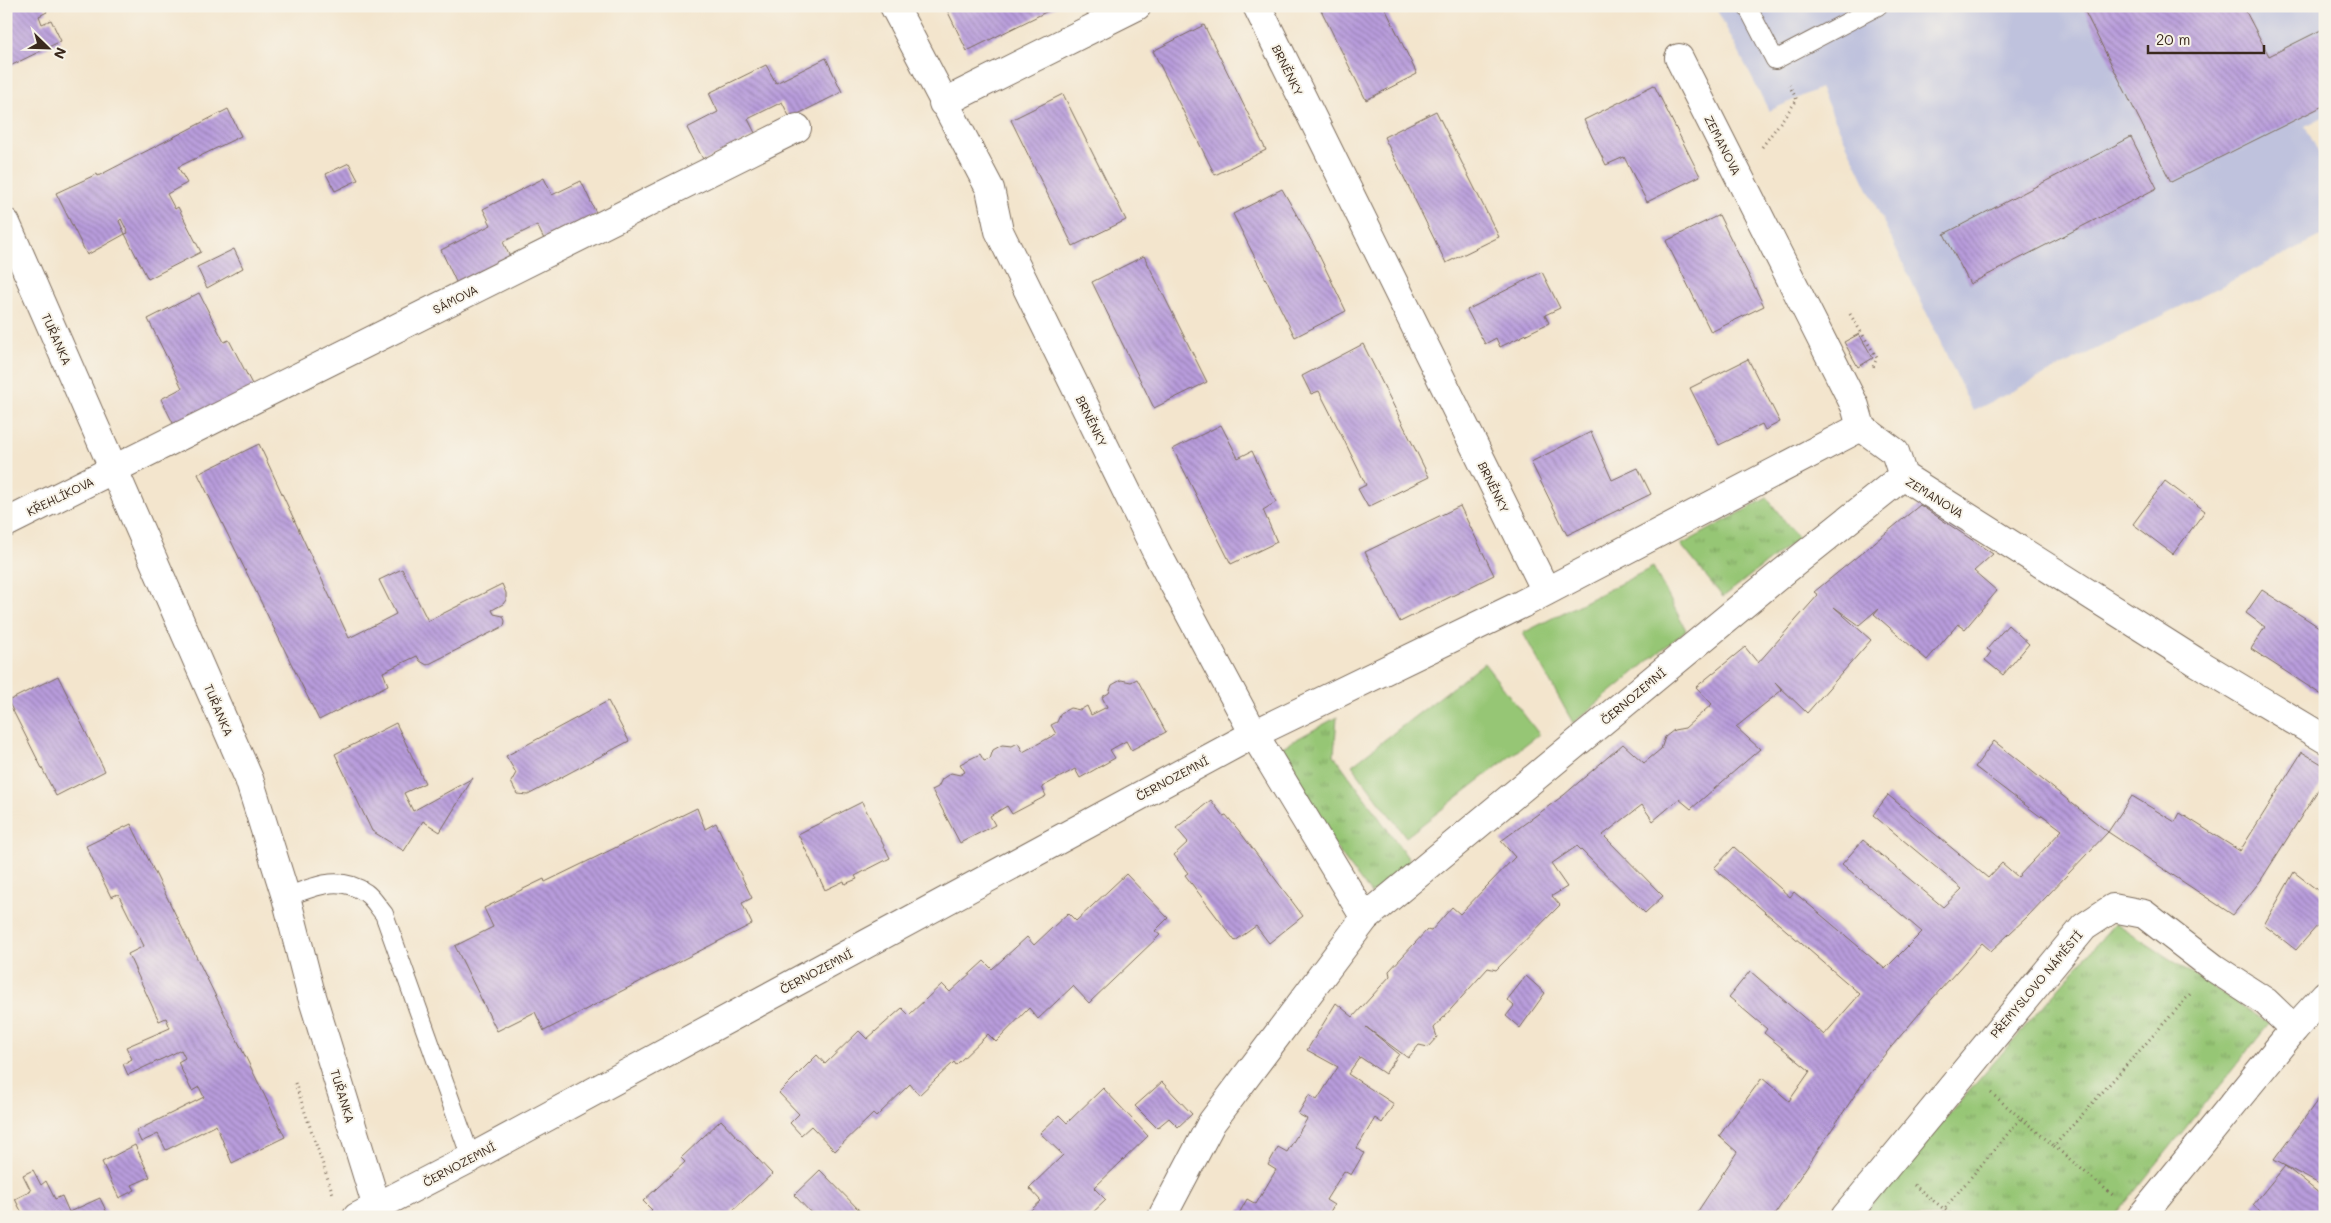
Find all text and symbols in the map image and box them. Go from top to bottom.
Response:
north arrow [22,22,72,72]
scale bar [2148,22,2265,54]
text: 20 m [2156,29,2190,49]
street label: BRNĚNKY [1269,42,1307,98]
text: N [50,45,71,62]
street label: ZEMANOVA [1701,112,1745,178]
street label: SÁMOVA [430,281,480,317]
street label: TUŘANKA [38,311,76,367]
street label: BRNĚNKY [1073,393,1111,449]
street label: BRNĚNKY [1475,459,1513,515]
street label: KŘEHLÍKOVA [24,473,96,519]
street label: ZEMANOVA [1903,473,1967,521]
street label: ČERNOZEMNÍ [1597,664,1669,728]
street label: TUŘANKA [201,681,237,739]
street label: ČERNOZEMNÍ [1133,752,1211,804]
street label: PŘEMYSLOVO NÁMĚSTÍ [1986,927,2086,1041]
street label: ČERNOZEMNÍ [777,945,855,997]
street label: TUŘANKA [327,1067,359,1125]
street label: ČERNOZEMNÍ [420,1138,498,1190]

